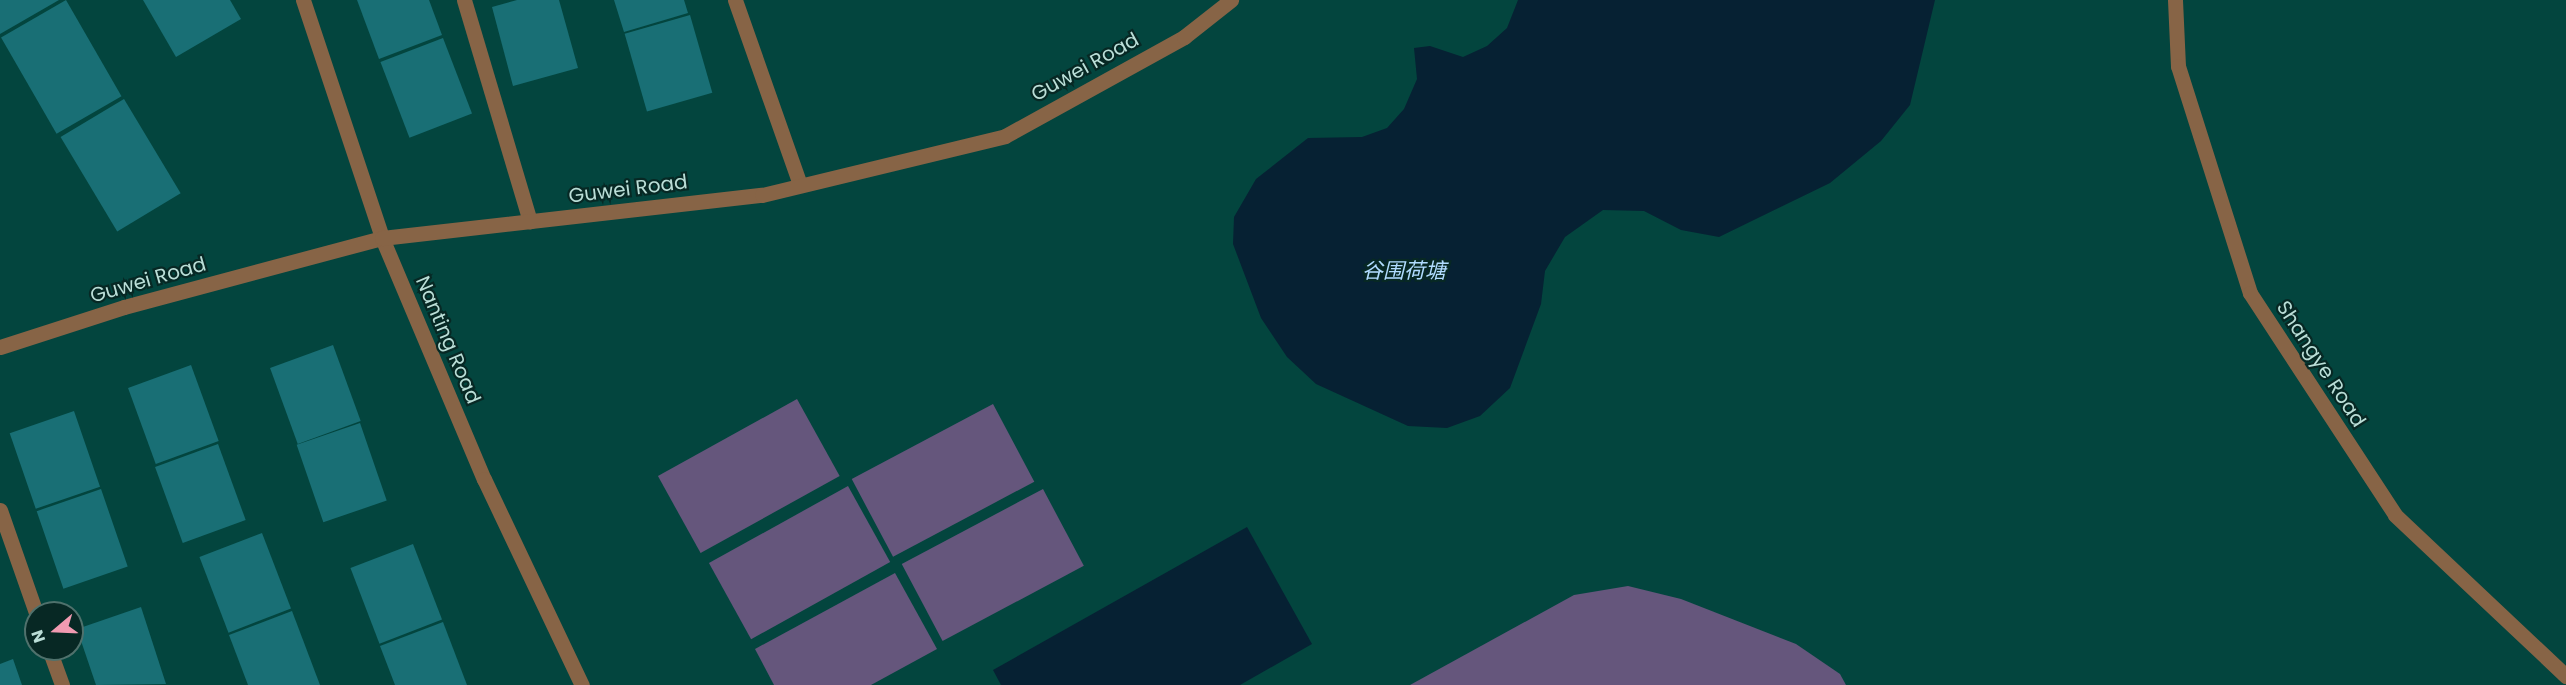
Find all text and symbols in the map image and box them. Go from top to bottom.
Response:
street label: Guwei Road [1027,28,1143,106]
street label: Guwei Road [567,170,689,208]
street label: Guwei Road [87,252,209,308]
water label: 谷围荷塘 [1362,258,1446,284]
street label: Nanting Road [410,273,486,407]
street label: Shangye Road [2271,297,2371,431]
north arrow [24,601,84,661]
text: N [26,627,51,646]

